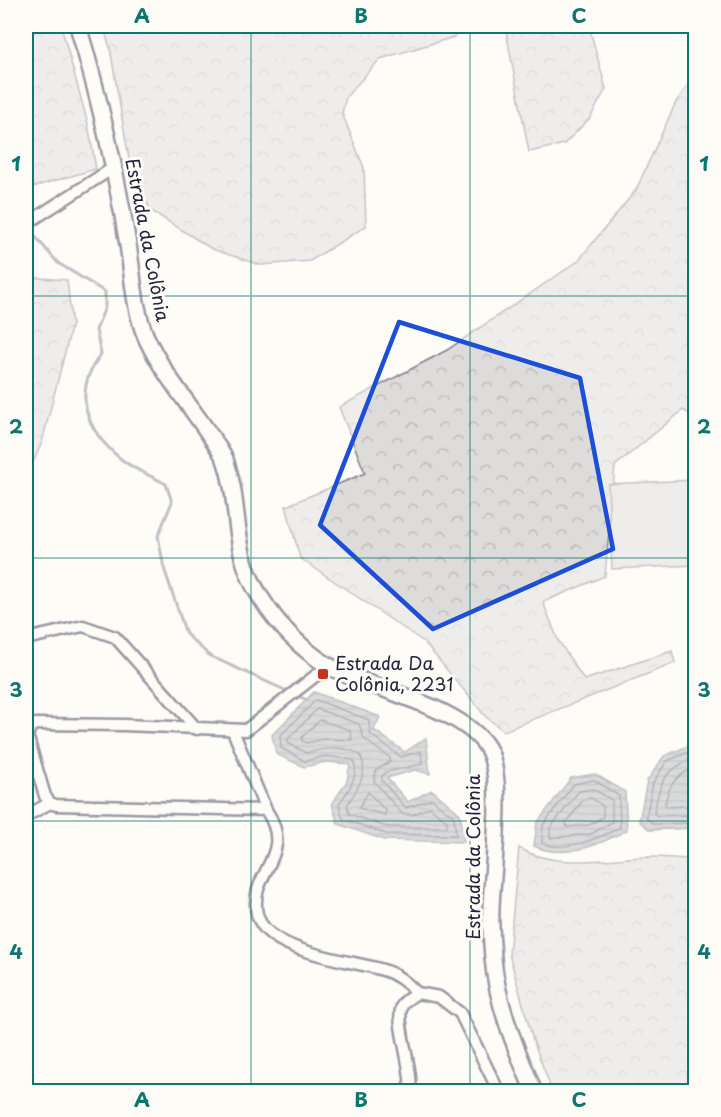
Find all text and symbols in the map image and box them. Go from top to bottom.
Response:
text: A [134,0,150,30]
text: B [354,0,368,30]
text: C [571,0,587,30]
text: 1 [11,148,21,178]
text: 1 [699,148,709,178]
street label: Estrada da Colônia [119,156,178,324]
text: 2 [9,411,23,441]
text: 2 [697,411,711,441]
place label: Estrada Da Colônia, 2231 [335,649,453,697]
marker: Estrada Da Colônia, 2231 [316,667,330,681]
text: 3 [9,674,23,704]
text: 3 [697,674,711,704]
street label: Estrada da Colônia [459,774,486,940]
text: 4 [9,936,23,966]
text: 4 [697,936,711,966]
text: A [134,1084,150,1114]
text: B [354,1084,368,1114]
text: C [571,1084,587,1114]

